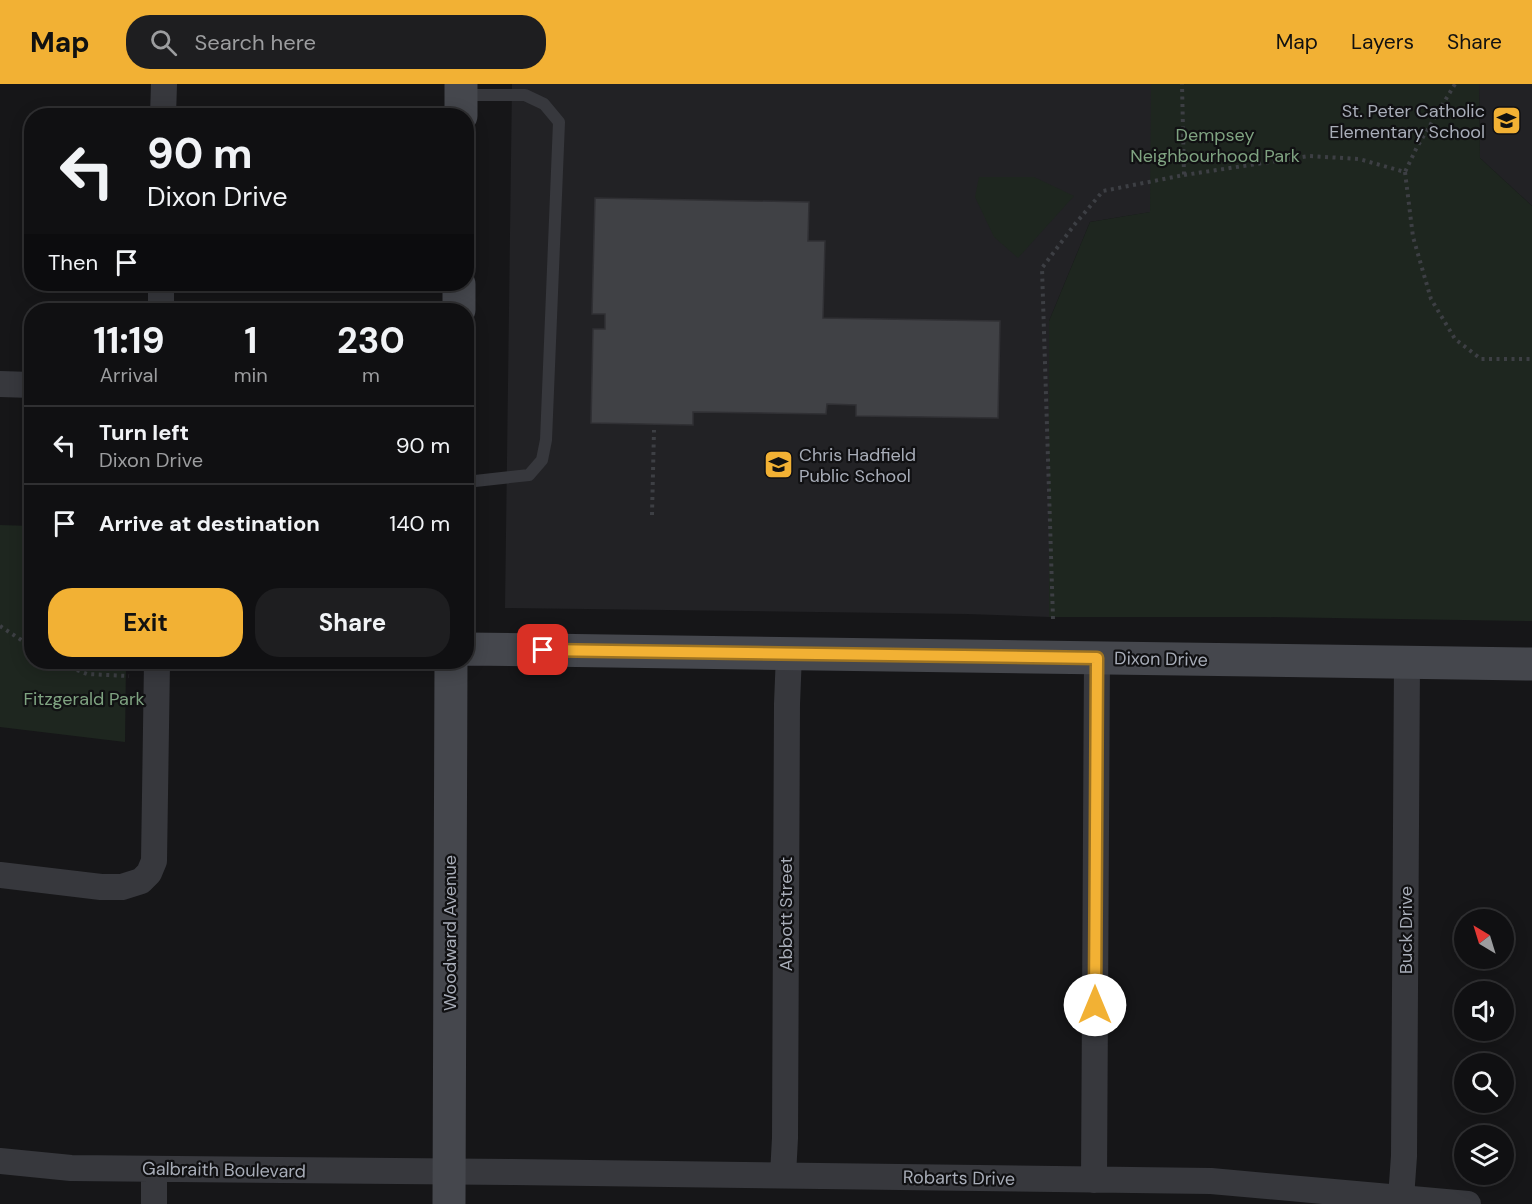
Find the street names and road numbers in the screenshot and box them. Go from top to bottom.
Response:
street label: Dixon Drive [1114,646,1208,672]
street label: Woodward Avenue [438,855,462,1011]
street label: Abbott Street [774,857,798,971]
street label: Buck Drive [1394,886,1418,974]
street label: Galbraith Boulevard [142,1157,306,1183]
street label: Robarts Drive [903,1165,1015,1191]

